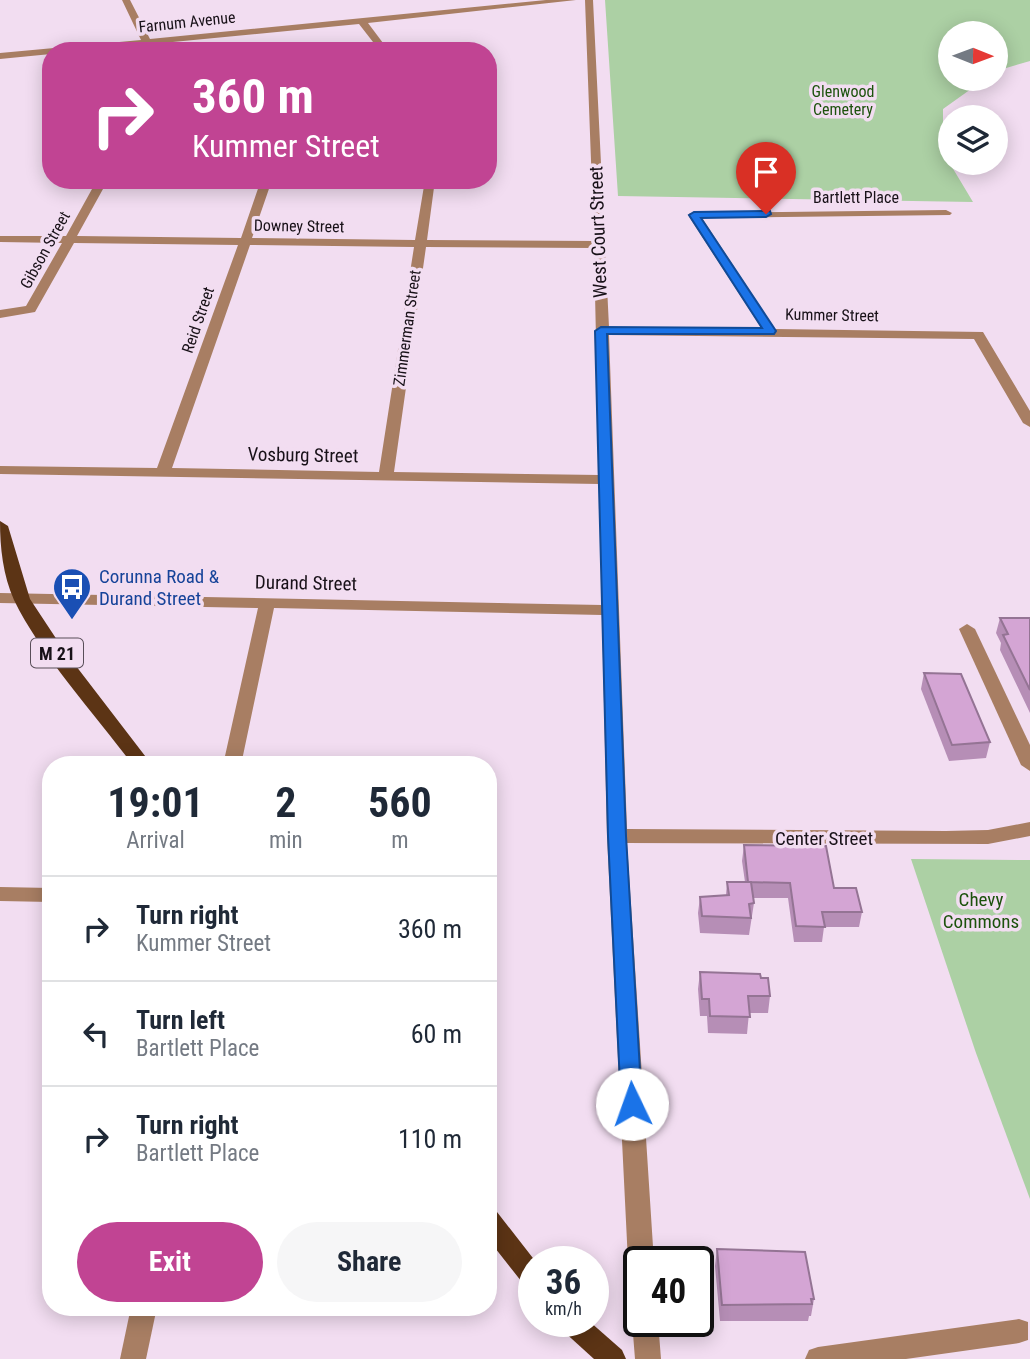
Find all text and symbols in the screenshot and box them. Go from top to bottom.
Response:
street label: Farnum Avenue [138,7,236,37]
north arrow [938,21,1008,91]
map controls [938,21,1008,175]
text: 360 m [192,68,314,125]
icon: right [77,70,168,161]
park label: Glenwood Cemetery [812,82,874,119]
button: layers [938,105,1008,175]
text: Kummer Street [192,127,380,165]
pin [736,142,796,214]
icon: arrive [747,153,785,191]
street label: West Court Street [584,166,612,298]
street label: Bartlett Place [813,188,899,207]
street label: Gibson Street [16,208,74,292]
street label: Downey Street [254,216,345,236]
street label: Zimmerman Street [389,268,425,387]
street label: Reid Street [178,284,218,356]
street label: Kummer Street [785,305,879,325]
street label: Vosburg Street [247,443,359,467]
place label: Corunna Road & Durand Street [99,565,220,610]
bus stop icon: Corunna Road & Durand Street [51,566,93,621]
street label: Durand Street [255,571,357,595]
road number: M 21 [31,638,83,668]
text: 19:01 [107,778,204,827]
text: 2 [275,778,296,827]
text: 560 [368,778,432,827]
text: Arrival [126,827,185,854]
text: min [269,827,303,854]
text: m [391,827,408,854]
street label: Center Street [775,827,873,850]
park label: Chevy Commons [943,888,1019,933]
text: Turn right [136,900,238,930]
icon: right [77,910,115,948]
text: 360 m [398,914,462,944]
text: Kummer Street [136,930,271,957]
text: Turn left [136,1005,225,1035]
icon: left [77,1015,115,1053]
text: 60 m [411,1019,462,1049]
text: Bartlett Place [136,1035,259,1062]
position arrow [595,1067,669,1141]
text: Turn right [136,1110,238,1140]
icon: right [77,1120,115,1158]
text: 110 m [398,1124,462,1154]
text: Bartlett Place [136,1140,259,1167]
button: Exit [77,1222,263,1302]
button: Share [277,1222,462,1302]
speed limit sign: 40 [623,1246,714,1337]
text: 36 [546,1262,581,1303]
text: km/h [545,1298,582,1319]

